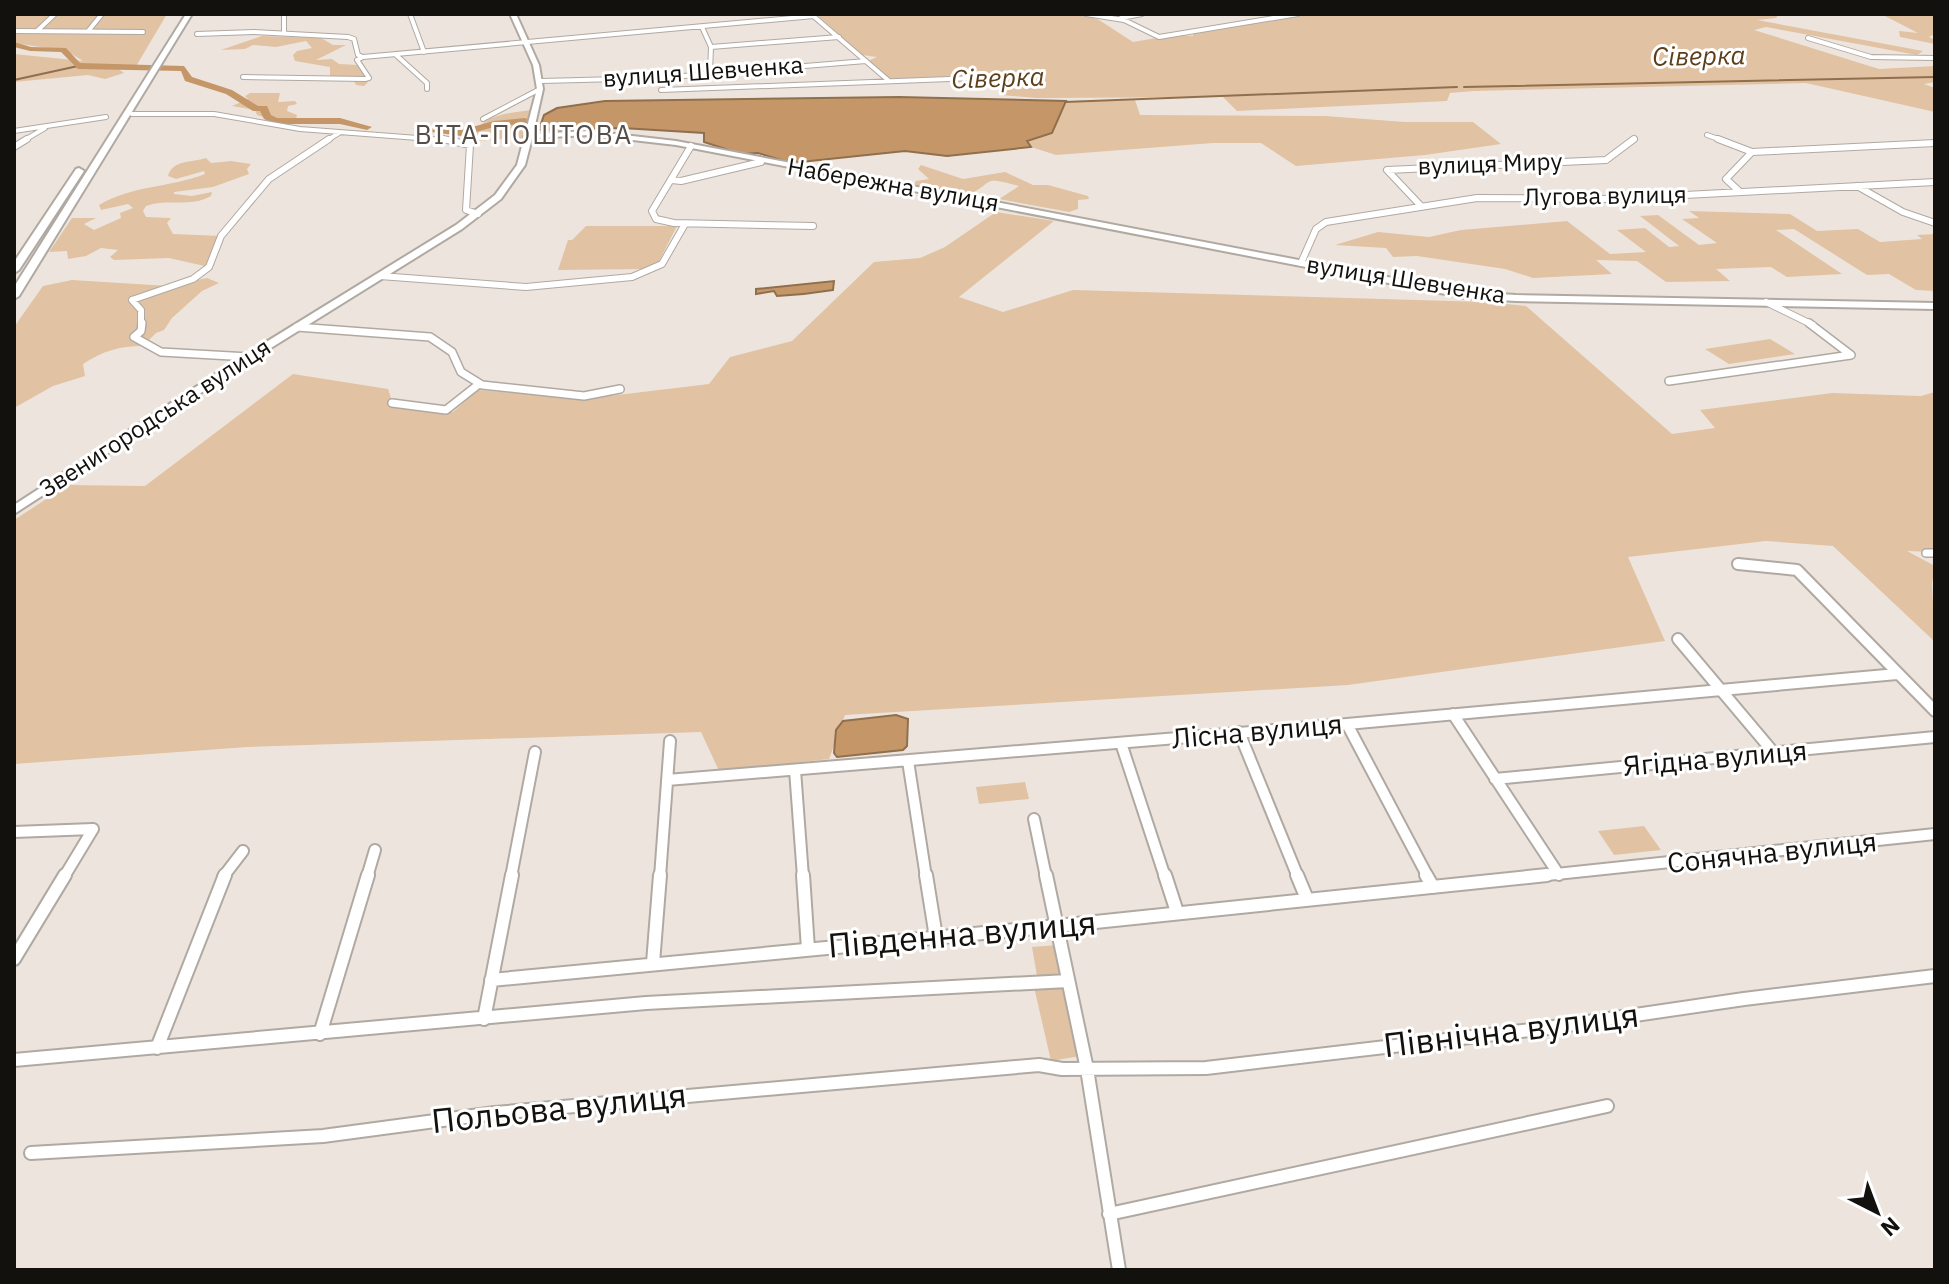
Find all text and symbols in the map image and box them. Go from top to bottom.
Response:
water label: Сіверка [1652,37,1746,73]
street label: вулиця Шевченка [602,48,804,94]
water label: Сіверка [951,58,1045,96]
district label: ВІТА-ПОШТОВА [415,117,633,151]
street label: вулиця Миру [1417,144,1563,182]
street label: Набережна вулиця [785,150,1001,218]
street label: Лугова вулиця [1523,178,1687,212]
street label: вулиця Шевченка [1305,248,1508,311]
street label: Звенигородська вулиця [33,330,276,504]
street label: Лісна вулиця [1170,705,1344,756]
street label: Ягідна вулиця [1621,731,1809,784]
street label: Сонячна вулиця [1665,822,1879,881]
street label: Південна вулиця [826,899,1098,967]
street label: Північна вулиця [1381,992,1641,1066]
street label: Польова вулиця [429,1072,689,1142]
north arrow [1837,1172,1917,1252]
text: N [1875,1211,1906,1243]

